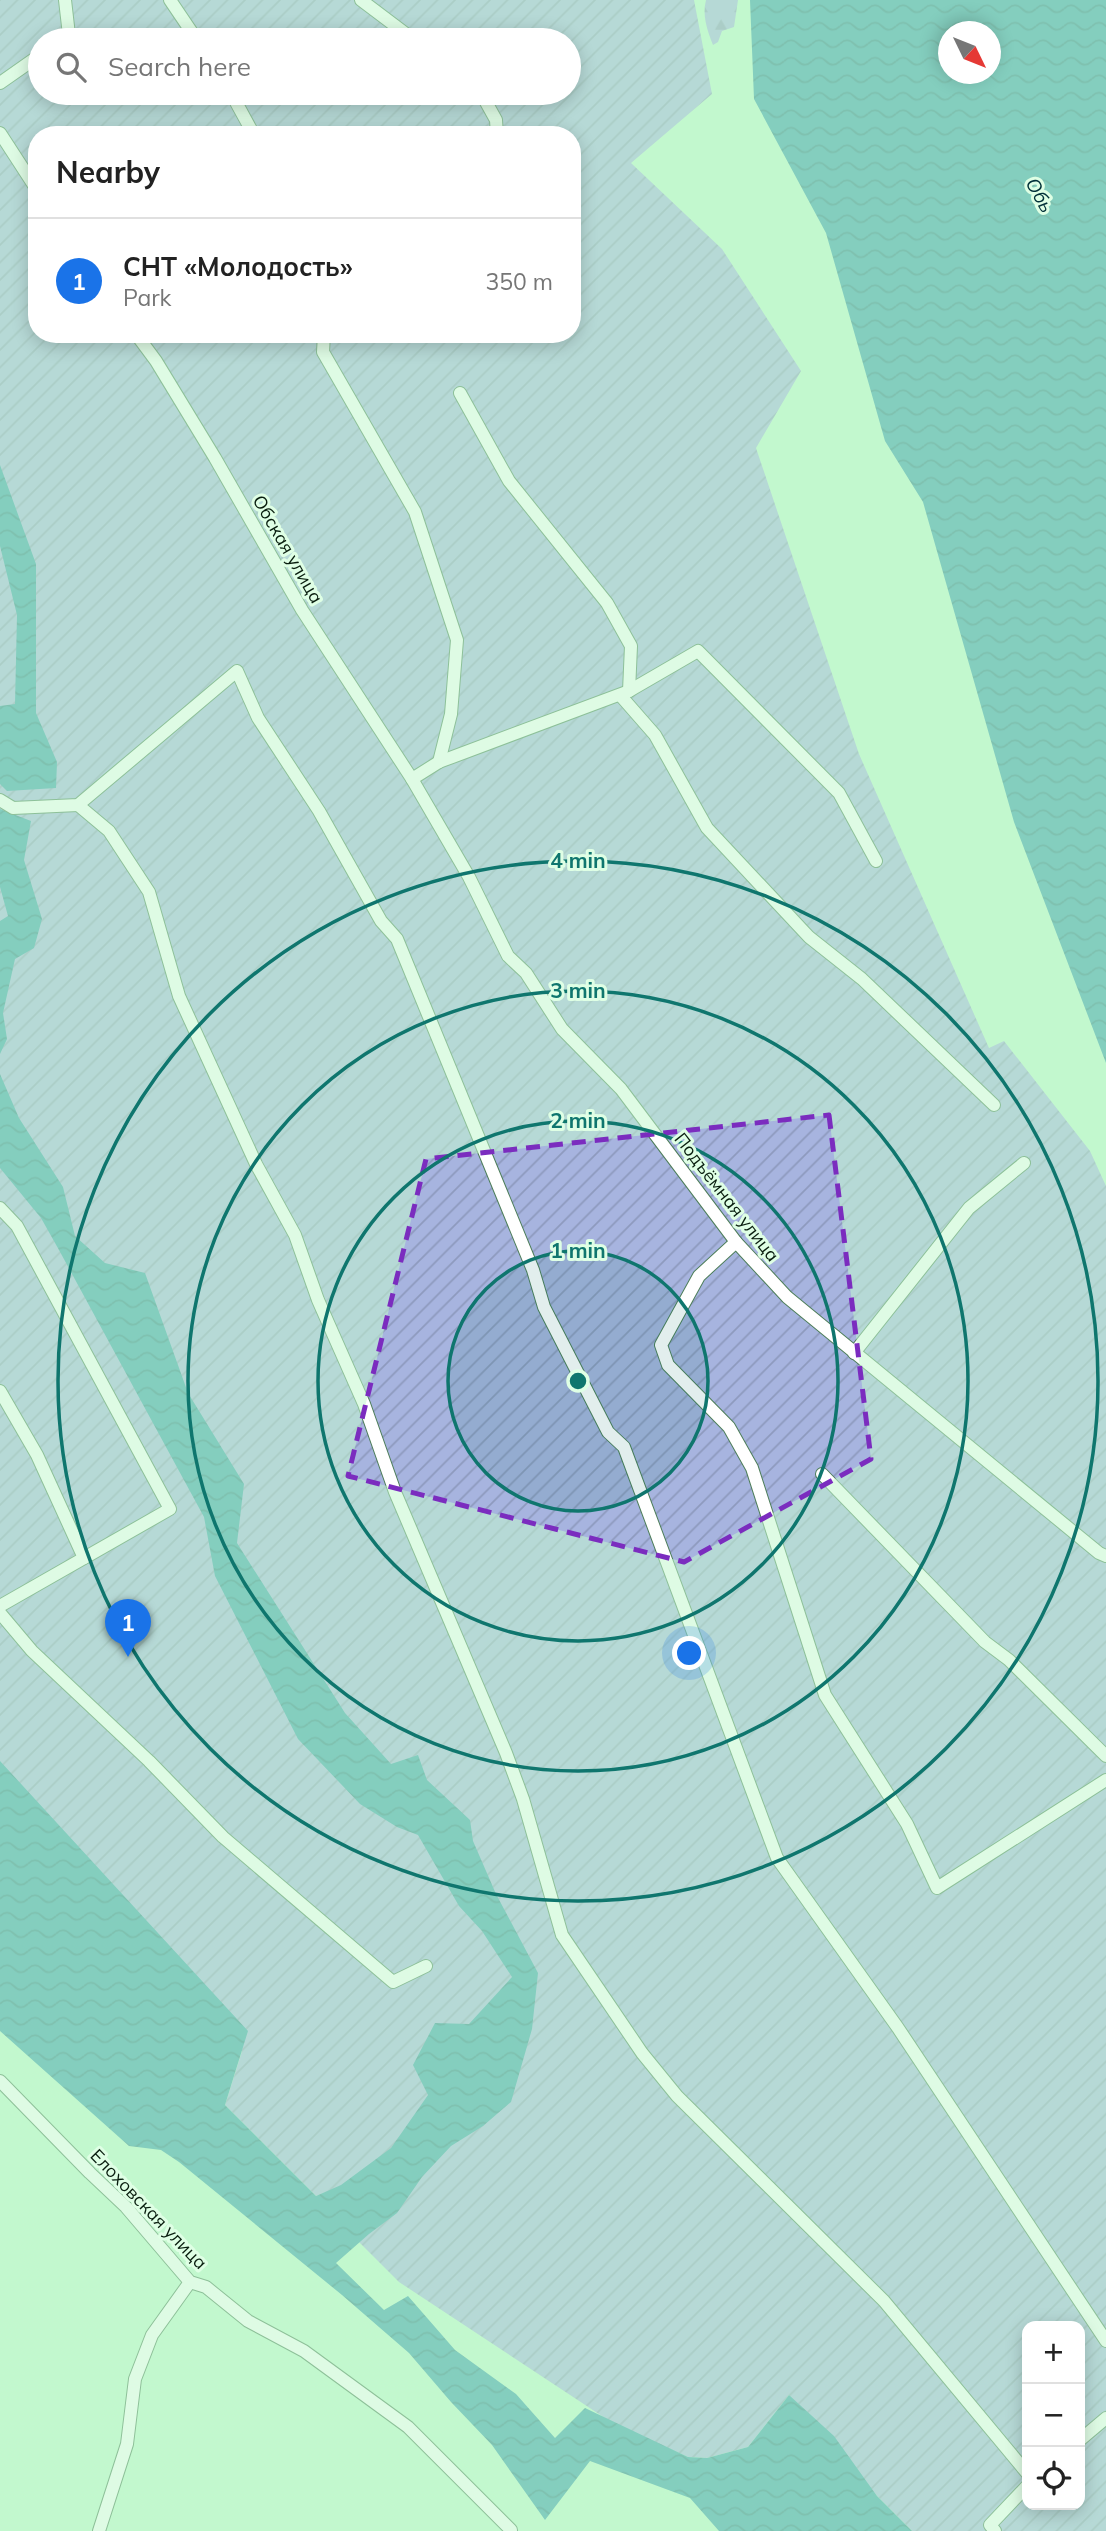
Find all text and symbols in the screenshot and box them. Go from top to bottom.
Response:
north arrow [938,21,1001,84]
search box [28,28,581,105]
icon: search [52,48,90,86]
text: Search here [108,50,251,83]
text: Nearby [56,153,160,191]
water label: Обь [1021,173,1059,217]
text: СНТ «Молодость» [123,250,353,283]
text: 1 [72,267,86,296]
text: 350 m [485,267,553,296]
text: Park [123,283,171,312]
street label: Обская улица [248,491,328,607]
text: 4 min [550,847,606,873]
text: 3 min [550,977,606,1003]
text: 2 min [550,1107,606,1133]
street label: Подъёмная улица [669,1128,785,1266]
text: 1 min [550,1237,606,1263]
centre of rings [566,1369,590,1393]
pin: 1 [105,1599,151,1657]
your location [672,1636,706,1670]
street label: Елоховская улица [86,2144,212,2274]
map controls [1022,2321,1085,2510]
button: + [1022,2321,1085,2384]
button: − [1022,2384,1085,2447]
button: locate [1022,2447,1085,2510]

